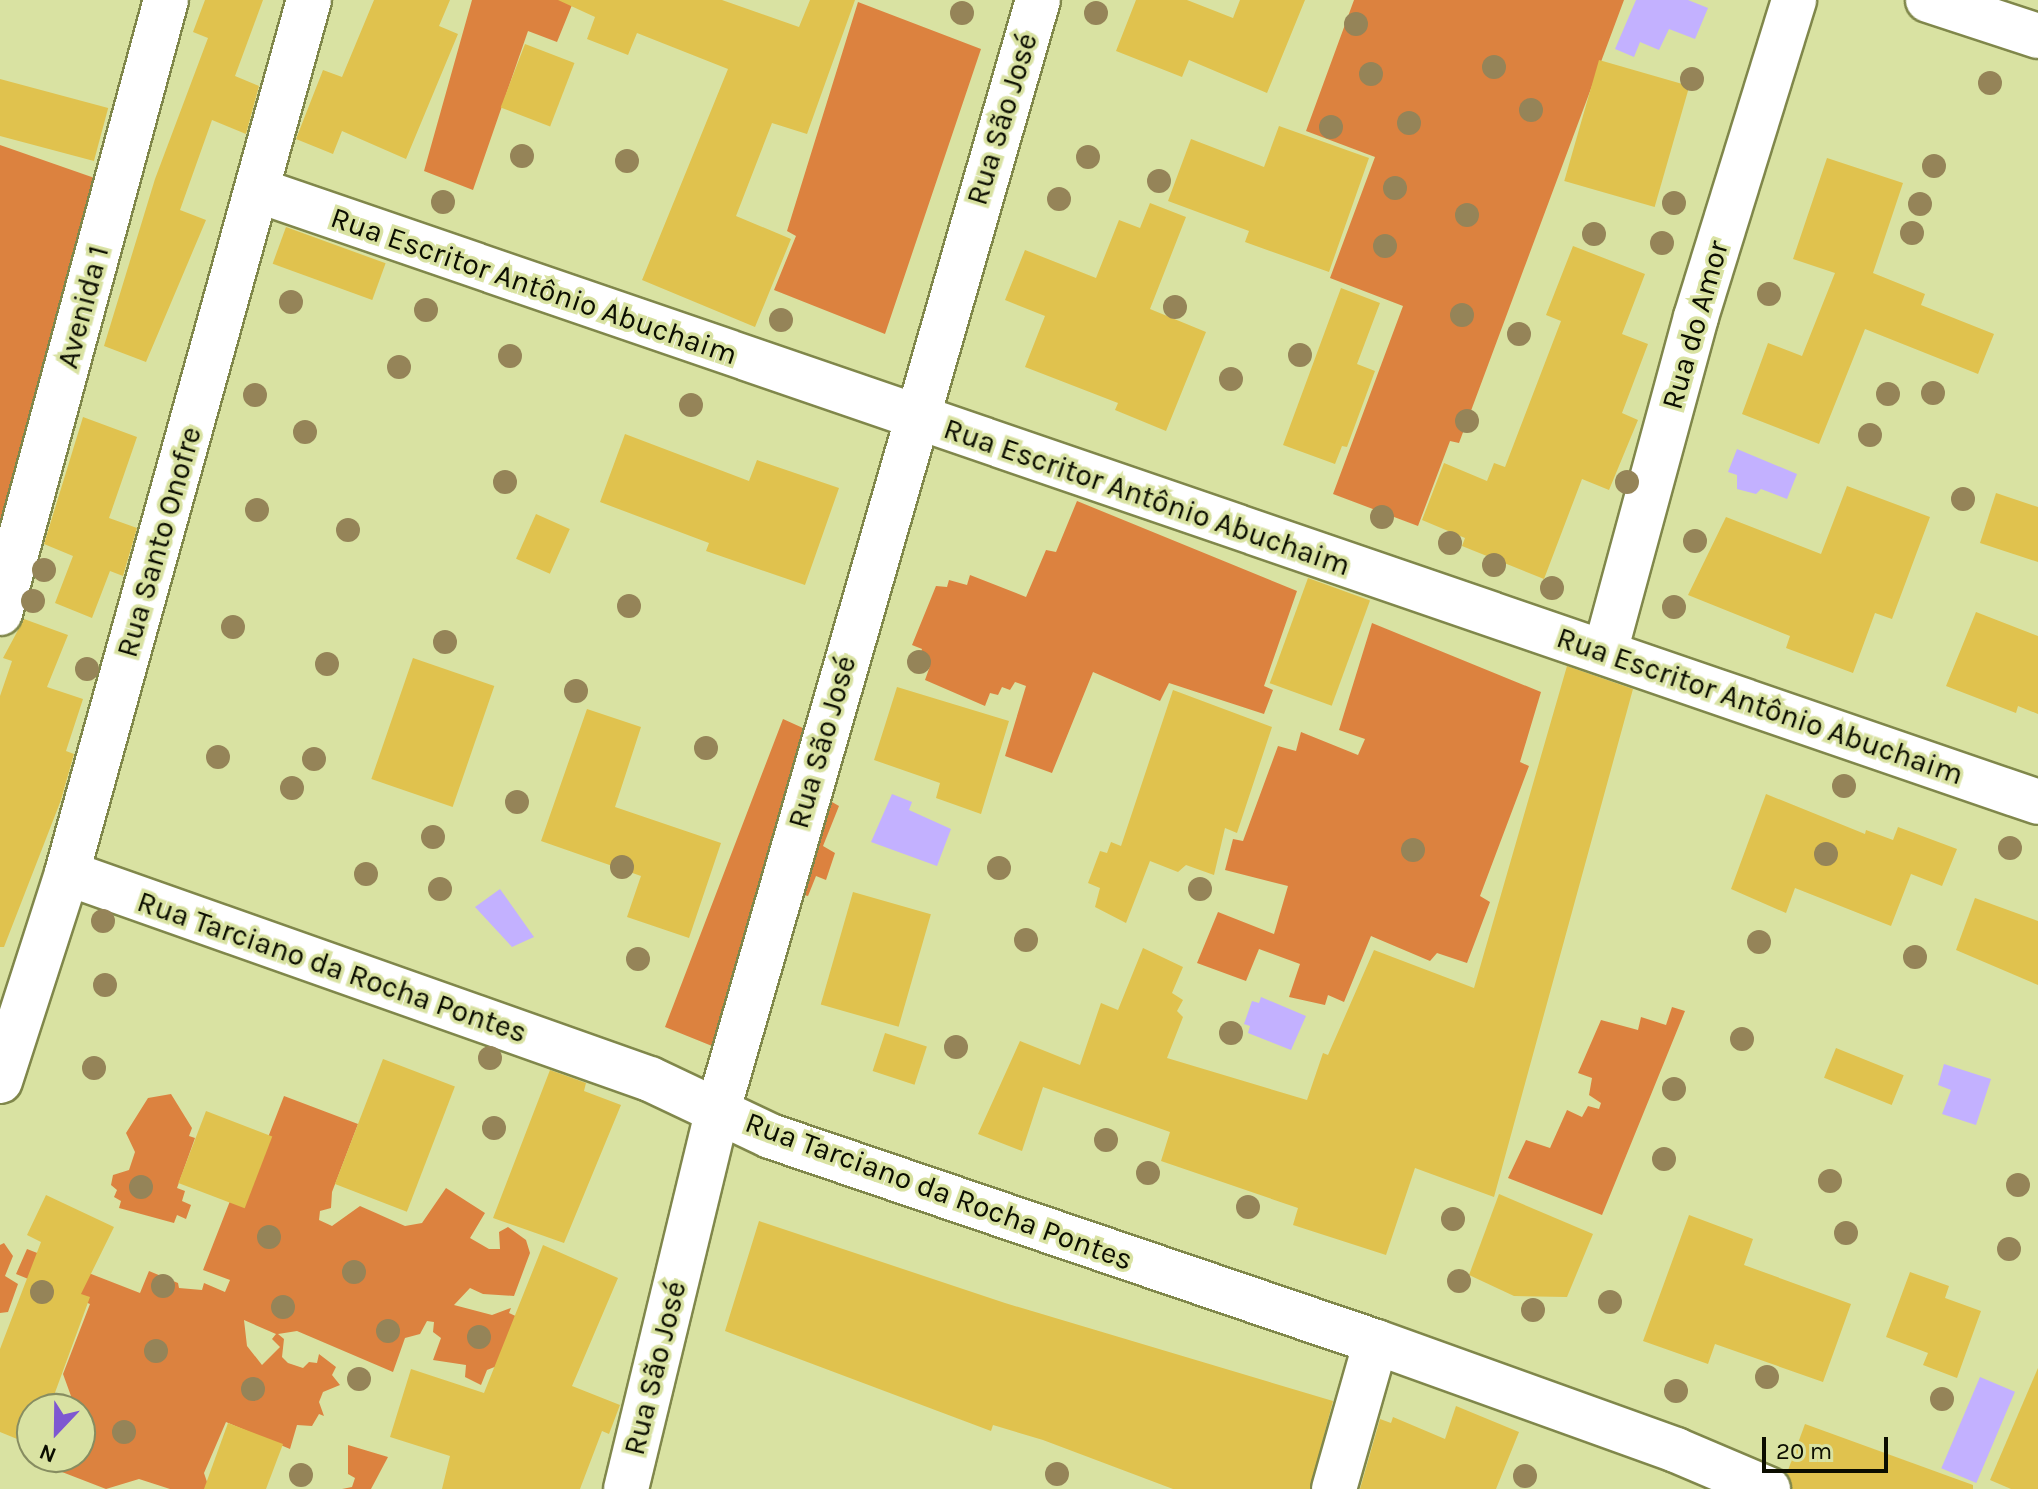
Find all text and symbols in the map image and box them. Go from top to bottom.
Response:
street label: Rua São José [959,29,1045,209]
street label: Rua Escritor Antônio Abuchaim [326,199,742,373]
street label: Rua do Amor [1654,236,1736,414]
street label: Avenida 1 [49,242,117,372]
street label: Rua Escritor Antônio Abuchaim [939,410,1355,584]
street label: Rua Santo Onofre [109,423,209,661]
street label: Rua Escritor Antônio Abuchaim [1552,619,1968,793]
street label: Rua São José [780,651,864,833]
street label: Rua Tarciano da Rocha Pontes [133,883,531,1051]
street label: Rua Tarciano da Rocha Pontes [740,1104,1138,1278]
street label: Rua São José [616,1277,694,1459]
north arrow [16,1393,96,1473]
scale bar [1766,1421,1892,1471]
text: 20 m [1776,1437,1832,1465]
text: N [36,1438,60,1468]

